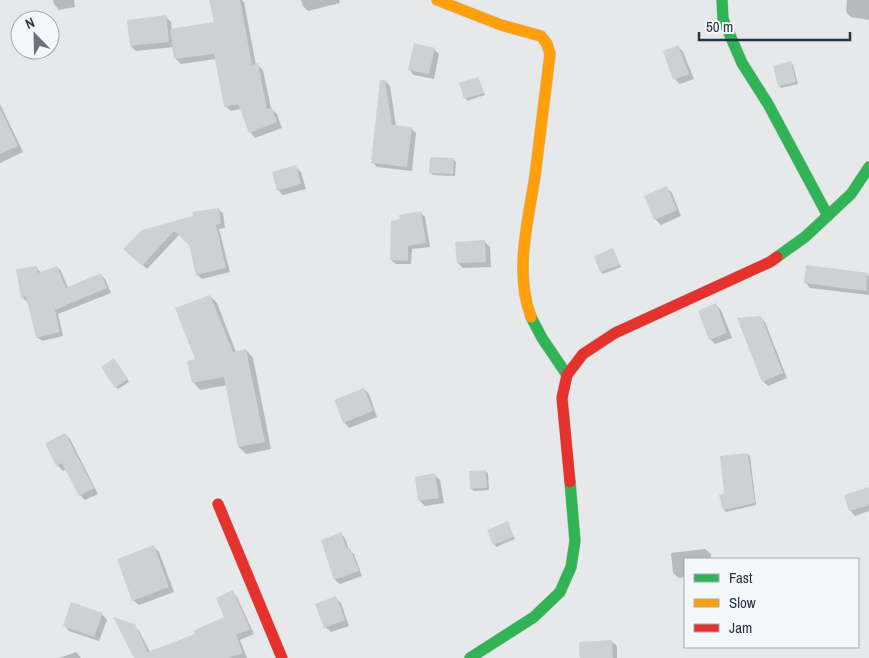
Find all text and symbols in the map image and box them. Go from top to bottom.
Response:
north arrow [10,10,60,60]
scale bar [699,10,850,42]
text: N [23,13,37,33]
text: 50 m [706,16,733,37]
legend [684,558,859,648]
text: Fast [729,567,753,588]
text: Slow [729,592,756,613]
text: Jam [729,617,752,638]

